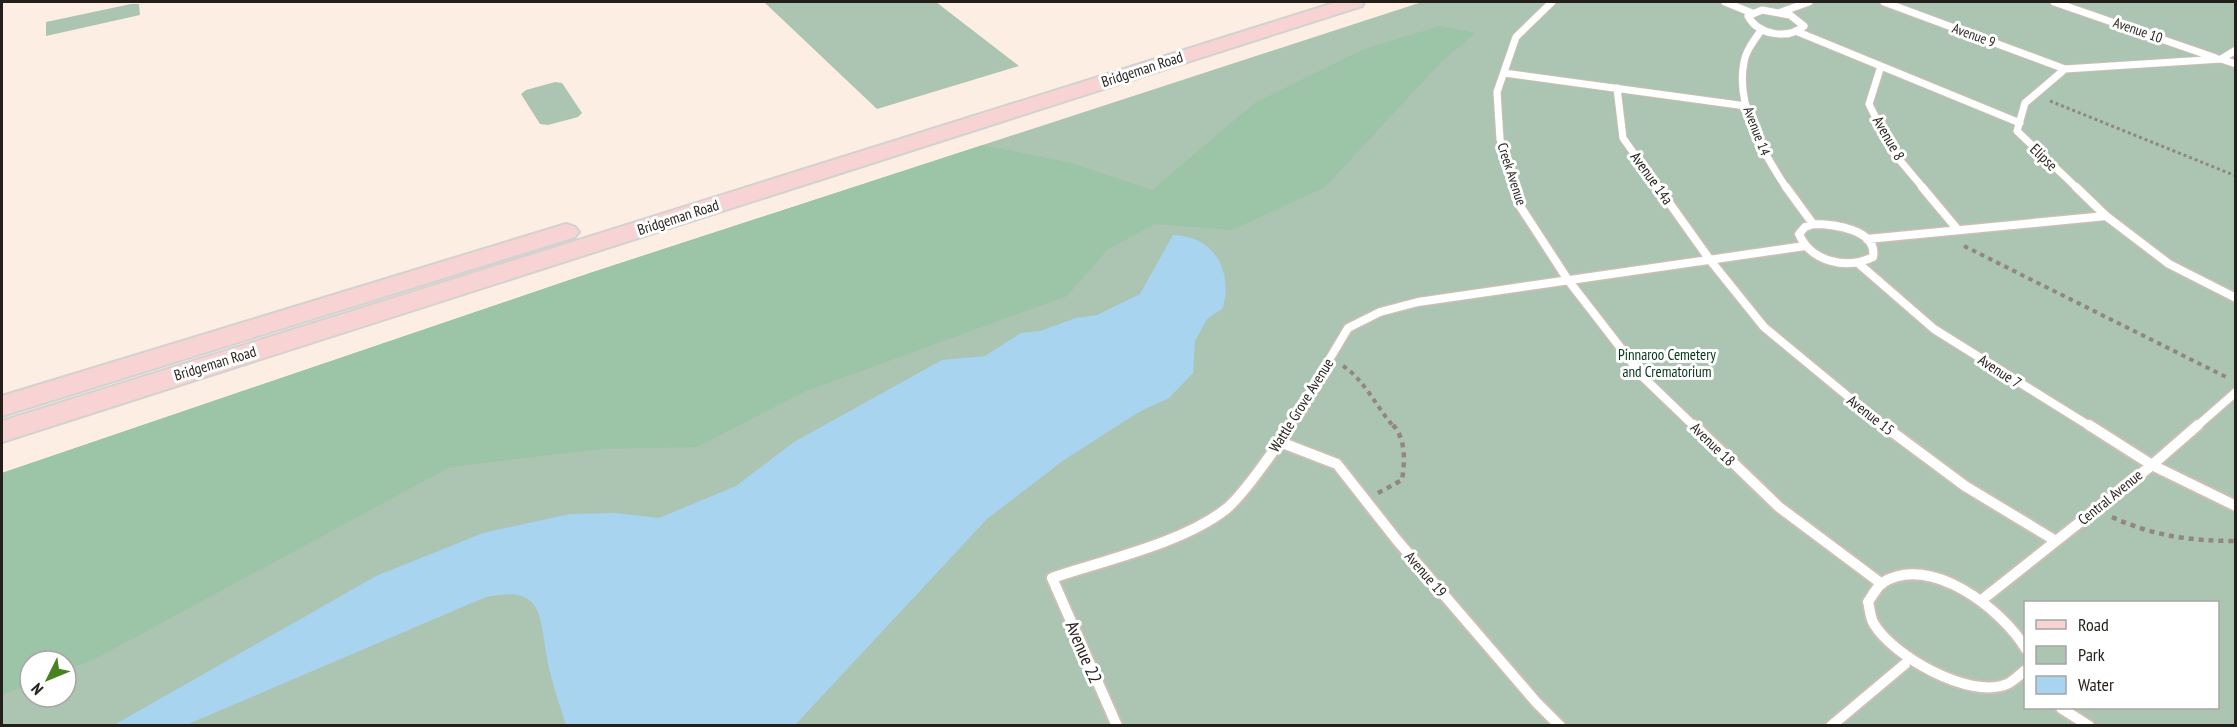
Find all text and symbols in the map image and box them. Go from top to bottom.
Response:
street label: Avenue 10 [2111,13,2165,47]
street label: Avenue 9 [1950,19,1998,51]
street label: Bridgeman Road [1099,47,1185,91]
street label: Avenue 14 [1739,104,1775,159]
street label: Avenue 8 [1869,113,1909,163]
street label: Elipse [2026,139,2062,175]
street label: Creek Avenue [1493,140,1531,208]
street label: Avenue 14a [1626,148,1678,208]
street label: Bridgeman Road [635,195,721,239]
street label: Bridgeman Road [172,342,258,384]
park label: Pinnaroo Cemetery and Crematorium [1618,345,1716,381]
street label: Avenue 7 [1975,350,2025,392]
street label: Wattle Grove Avenue [1265,354,1337,456]
street label: Avenue 15 [1844,391,1898,439]
street label: Avenue 18 [1687,418,1739,470]
street label: Central Avenue [2074,465,2146,529]
street label: Avenue 19 [1401,547,1451,601]
legend [2024,601,2219,709]
text: Road [2078,613,2109,636]
street label: Avenue 22 [1061,617,1107,687]
text: Park [2078,643,2105,666]
north arrow [18,649,78,709]
text: Water [2078,673,2114,696]
text: N [27,679,47,699]

